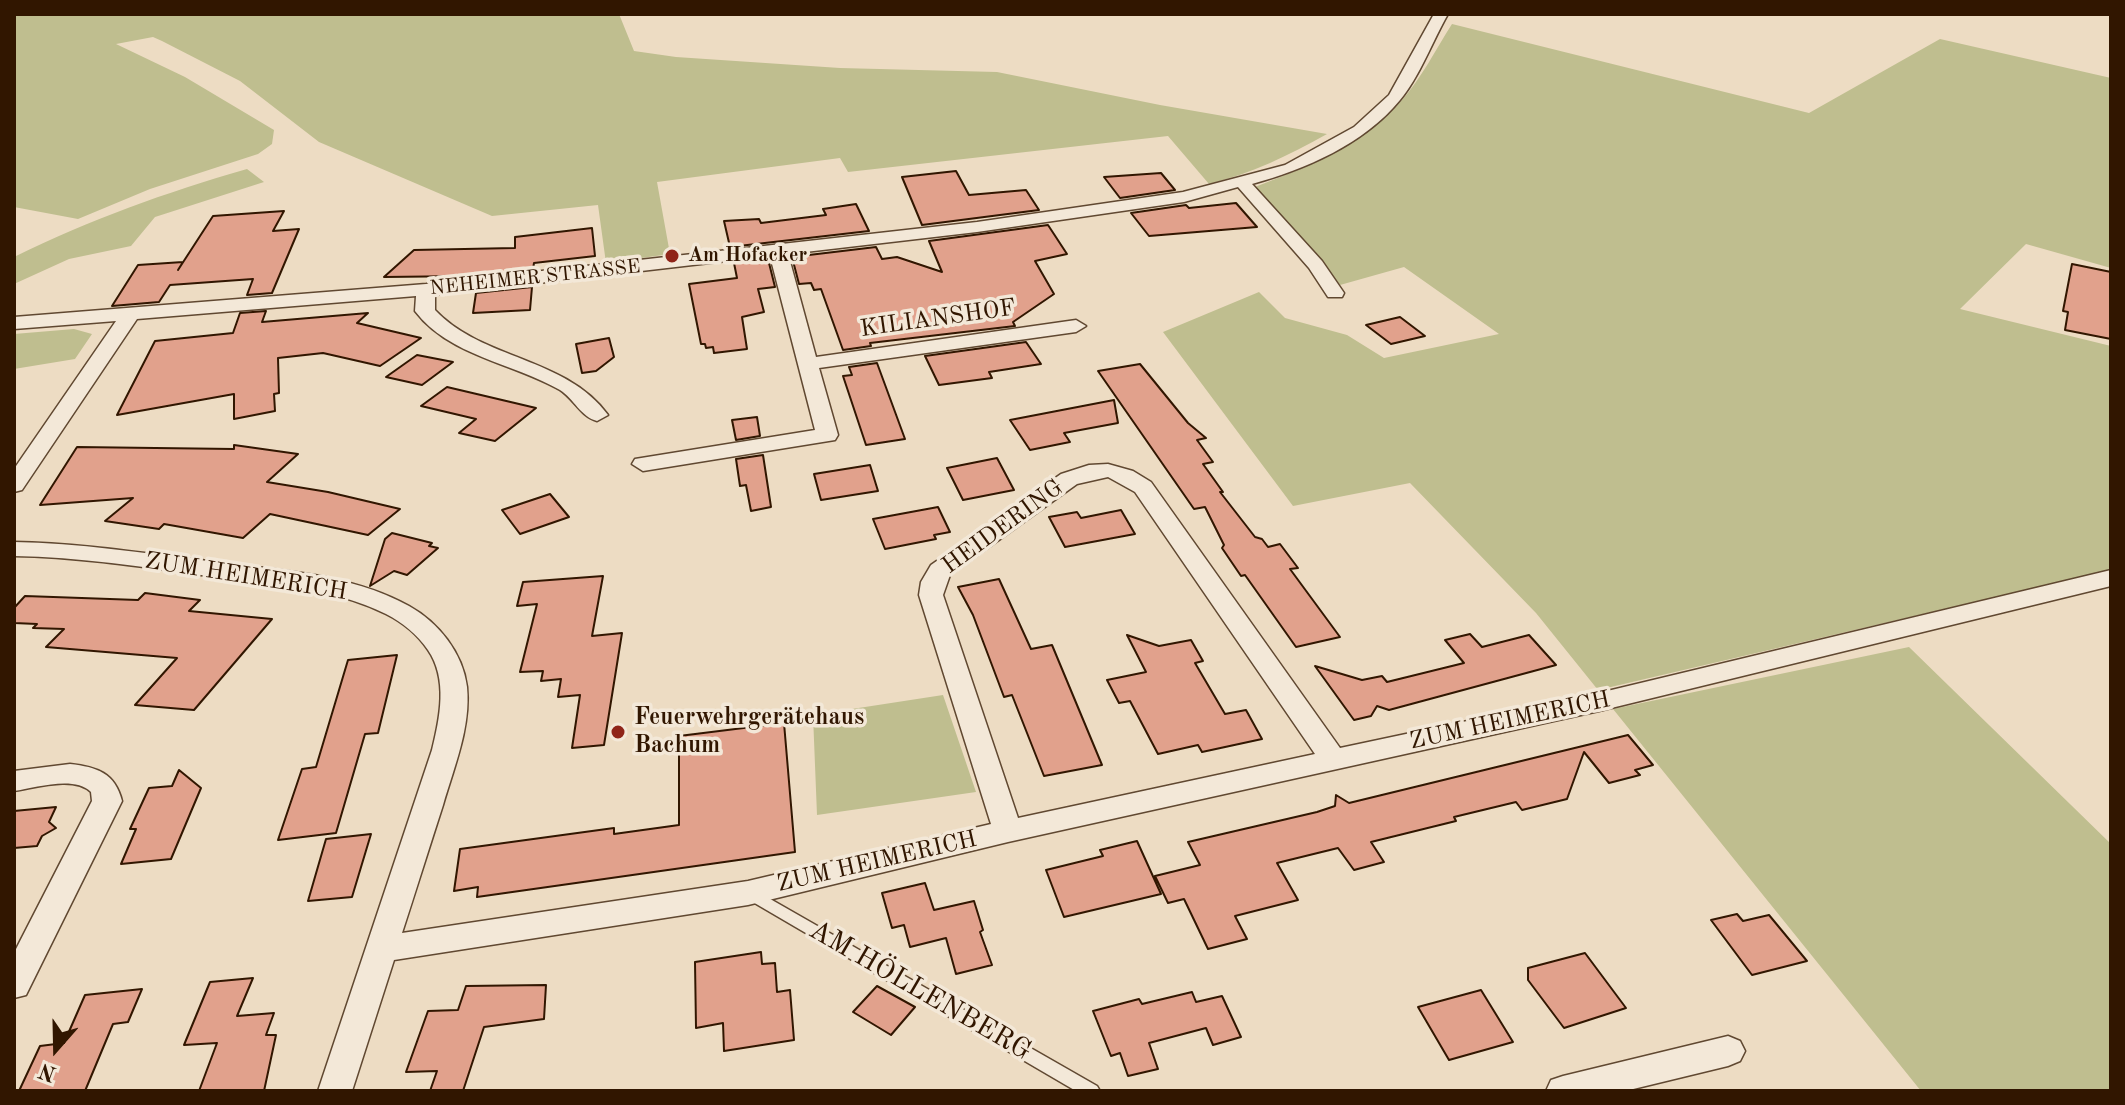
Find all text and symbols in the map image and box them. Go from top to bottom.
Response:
place label: Am Hofacker [688,244,807,268]
marker: Am Hofacker [663,247,681,265]
street label: NEHEIMER STRASSE [428,255,642,301]
street label: KILIANSHOF [858,294,1018,344]
street label: HEIDERING [937,473,1069,581]
street label: ZUM HEIMERICH [143,547,349,607]
street label: ZUM HEIMERICH [1407,686,1613,756]
place label: Feuerwehrgerätehaus Bachum [634,704,864,760]
marker: Feuerwehrgerätehaus Bachum [609,723,627,741]
street label: ZUM HEIMERICH [774,825,980,899]
street label: AM HÖLLENBERG [803,914,1037,1068]
north arrow [16,1009,96,1089]
text: N [36,1058,59,1085]

